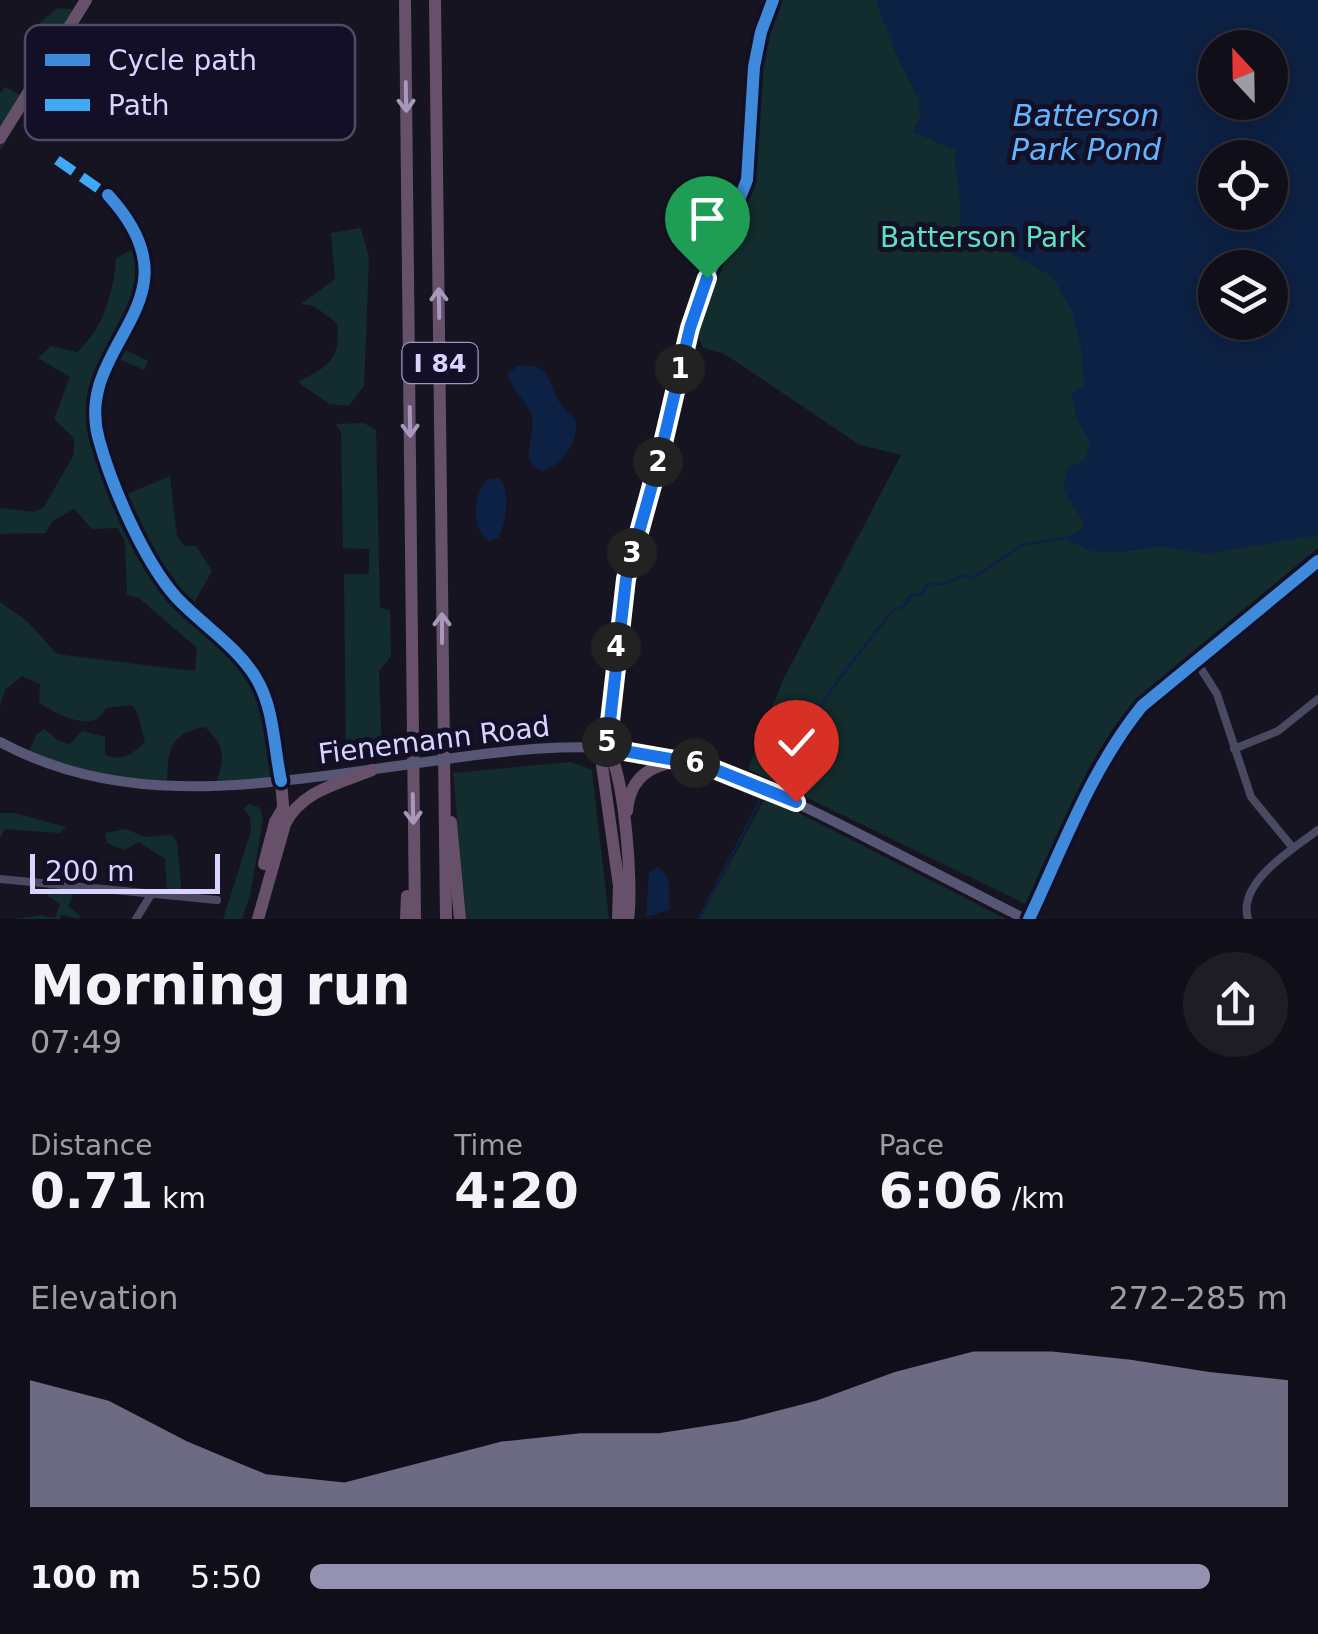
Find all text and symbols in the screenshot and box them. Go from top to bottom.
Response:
legend [25,25,355,140]
north arrow [1198,30,1288,120]
map controls [1198,30,1288,340]
text: Cycle path [108,44,257,77]
one-way arrow [397,81,416,113]
text: Path [108,89,170,122]
water label: Batterson Park Pond [1011,98,1162,167]
button: locate [1198,140,1288,230]
pin [665,176,750,279]
icon: arrive [680,191,735,246]
park label: Batterson Park [880,221,1087,254]
button: layers [1198,250,1288,340]
one-way arrow [430,288,448,320]
road number: I 84 [402,343,478,383]
pin: 1 [655,344,705,394]
text: 1 [670,352,690,385]
one-way arrow [400,406,420,438]
pin: 2 [633,437,683,487]
text: 2 [648,445,668,478]
pin: 3 [607,528,657,578]
text: 3 [622,536,642,569]
one-way arrow [432,613,452,646]
pin: 4 [591,622,641,672]
text: 4 [606,630,626,663]
pin [754,700,839,803]
street label: Fienemann Road [316,709,552,771]
icon: check [769,715,824,770]
pin: 5 [582,717,632,767]
text: 5 [597,725,617,758]
pin: 6 [670,738,720,788]
text: 6 [685,746,705,779]
one-way arrow [403,793,422,825]
scale bar [30,849,220,894]
text: 200 m [45,855,135,888]
button: share [1183,952,1288,1057]
text: Morning run [30,953,411,1017]
text: 07:49 [30,1023,122,1061]
text: Distance [30,1129,152,1162]
text: Time [454,1129,523,1162]
text: Pace [879,1129,944,1162]
text: 0.71 [30,1162,153,1220]
text: 4:20 [454,1162,579,1220]
text: 6:06 [879,1162,1003,1220]
text: km [153,1182,206,1215]
text: /km [1003,1182,1065,1215]
text: Elevation [30,1279,179,1317]
text: 272–285 m [1109,1279,1288,1317]
text: 100 m [30,1558,141,1596]
text: 5:50 [190,1558,262,1596]

